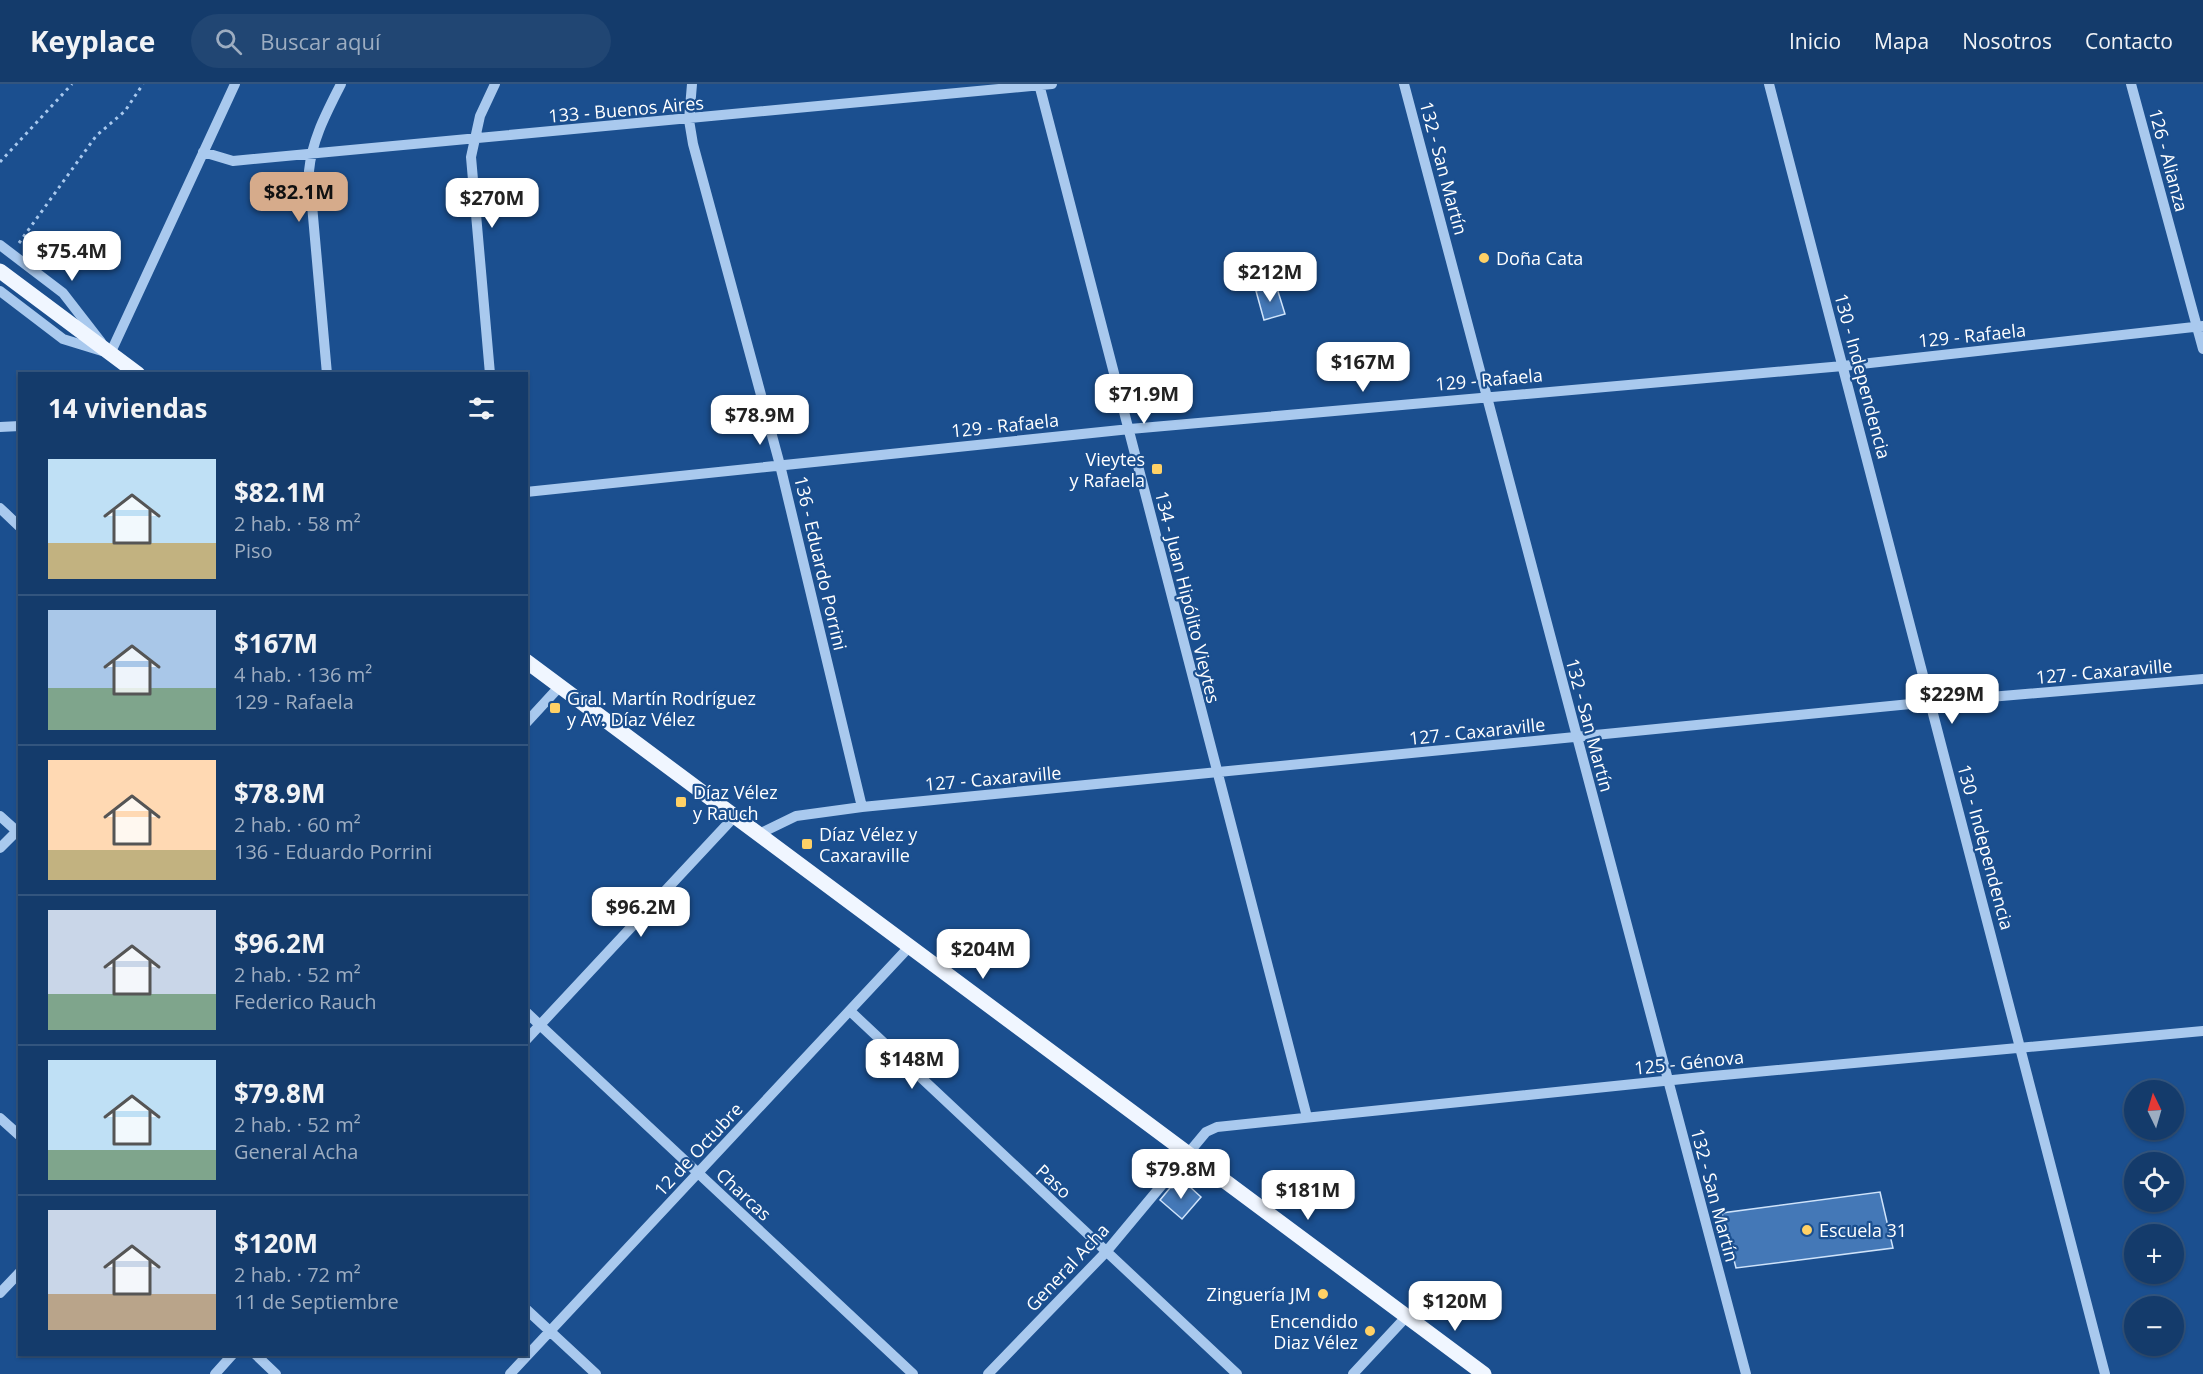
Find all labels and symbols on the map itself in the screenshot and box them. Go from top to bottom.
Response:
street label: 133 - Buenos Aires [547,90,705,128]
street label: 132 - San Martín [1415,99,1473,237]
street label: 126 - Alianza [2144,106,2194,214]
pin: $82.1M [250,172,348,223]
pin: $270M [450,178,534,229]
pin: $75.4M [23,231,121,282]
place label: Doña Cata [1496,246,1583,270]
marker: Doña Cata [1477,251,1491,265]
pin: $212M [1228,252,1312,303]
street label: 130 - Independencia [1829,290,1897,462]
street label: 129 - Rafaela [1917,317,2027,353]
pin: $167M [1321,342,1405,393]
street label: 129 - Rafaela [1434,362,1544,396]
pin: $71.9M [1095,374,1193,425]
pin: $78.9M [711,395,809,446]
street label: 129 - Rafaela [950,407,1060,443]
place label: Vieytes y Rafaela [1069,447,1145,492]
marker: Vieytes y Rafaela [1150,462,1164,476]
street label: 136 - Eduardo Porrini [789,473,853,653]
street label: 134 - Juan Hipólito Vieytes [1150,488,1226,706]
street label: 127 - Caxaraville [2035,653,2173,689]
street label: 132 - San Martín [1561,656,1619,794]
pin: $229M [1910,674,1994,725]
place label: Gral. Martín Rodríguez y Av. Díaz Vélez [567,686,756,731]
marker: Gral. Martín Rodríguez y Av. Díaz Vélez [548,701,562,715]
street label: 127 - Caxaraville [1408,712,1546,750]
street label: 127 - Caxaraville [924,760,1062,796]
street label: 130 - Independencia [1952,761,2020,933]
place label: Díaz Vélez y Rauch [693,780,778,825]
marker: Díaz Vélez y Rauch [674,795,688,809]
place label: Díaz Vélez y Caxaraville [819,822,918,867]
marker: Díaz Vélez y Caxaraville [800,837,814,851]
pin: $96.2M [592,887,690,938]
pin: $204M [941,929,1025,980]
pin: $148M [870,1039,954,1090]
street label: 125 - Génova [1633,1044,1745,1080]
north arrow [2124,1080,2184,1140]
street label: 12 de Octubre [648,1097,748,1201]
street label: 132 - San Martín [1686,1126,1744,1264]
pin: $79.8M [1132,1149,1230,1200]
street label: Paso [1031,1158,1077,1204]
street label: Charcas [711,1162,777,1226]
pin: $181M [1266,1170,1350,1221]
street label: General Acha [1020,1218,1114,1316]
place label: Escuela 31 [1819,1218,1907,1242]
marker: Escuela 31 [1800,1223,1814,1237]
pin: $120M [1413,1281,1497,1332]
place label: Zinguería JM [1207,1282,1311,1306]
marker: Zinguería JM [1316,1287,1330,1301]
place label: Encendido Diaz Vélez [1270,1309,1358,1354]
marker: Encendido Diaz Vélez [1363,1324,1377,1338]

